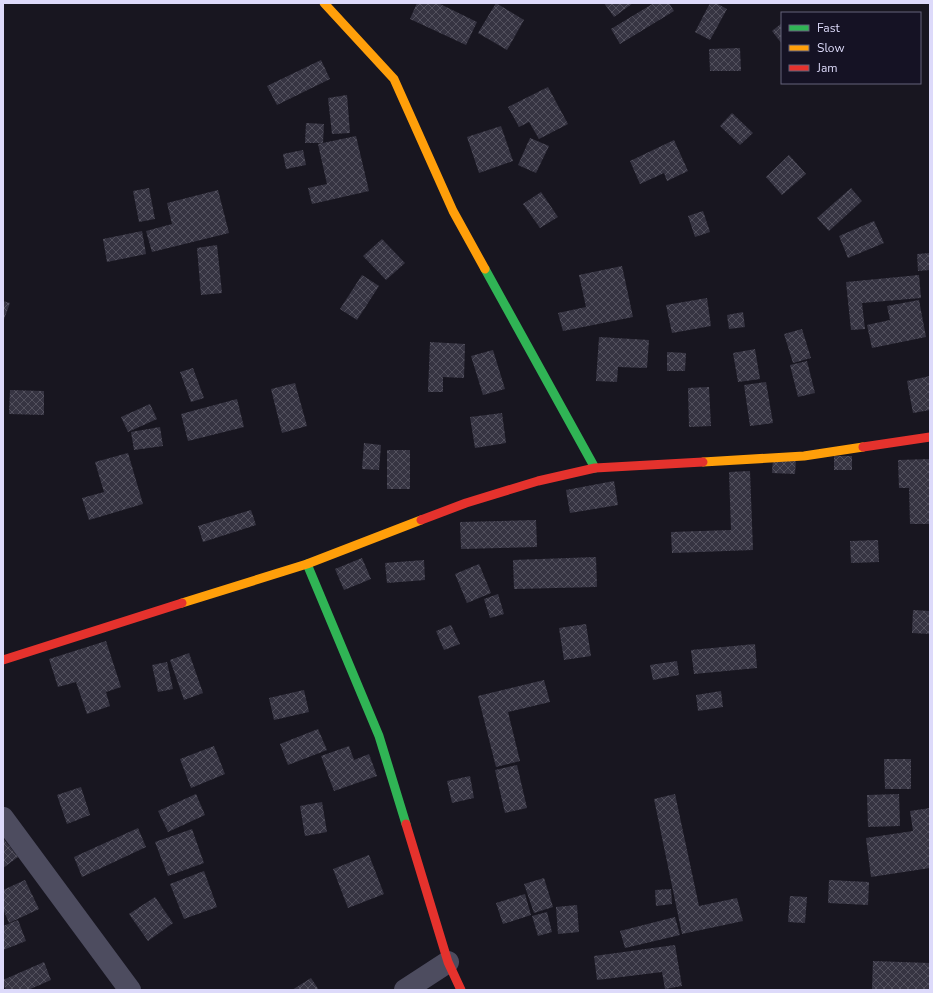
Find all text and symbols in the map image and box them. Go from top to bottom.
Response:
legend [781,12,921,84]
text: Fast [817,20,840,36]
text: Slow [817,40,845,56]
text: Jam [816,60,838,76]

